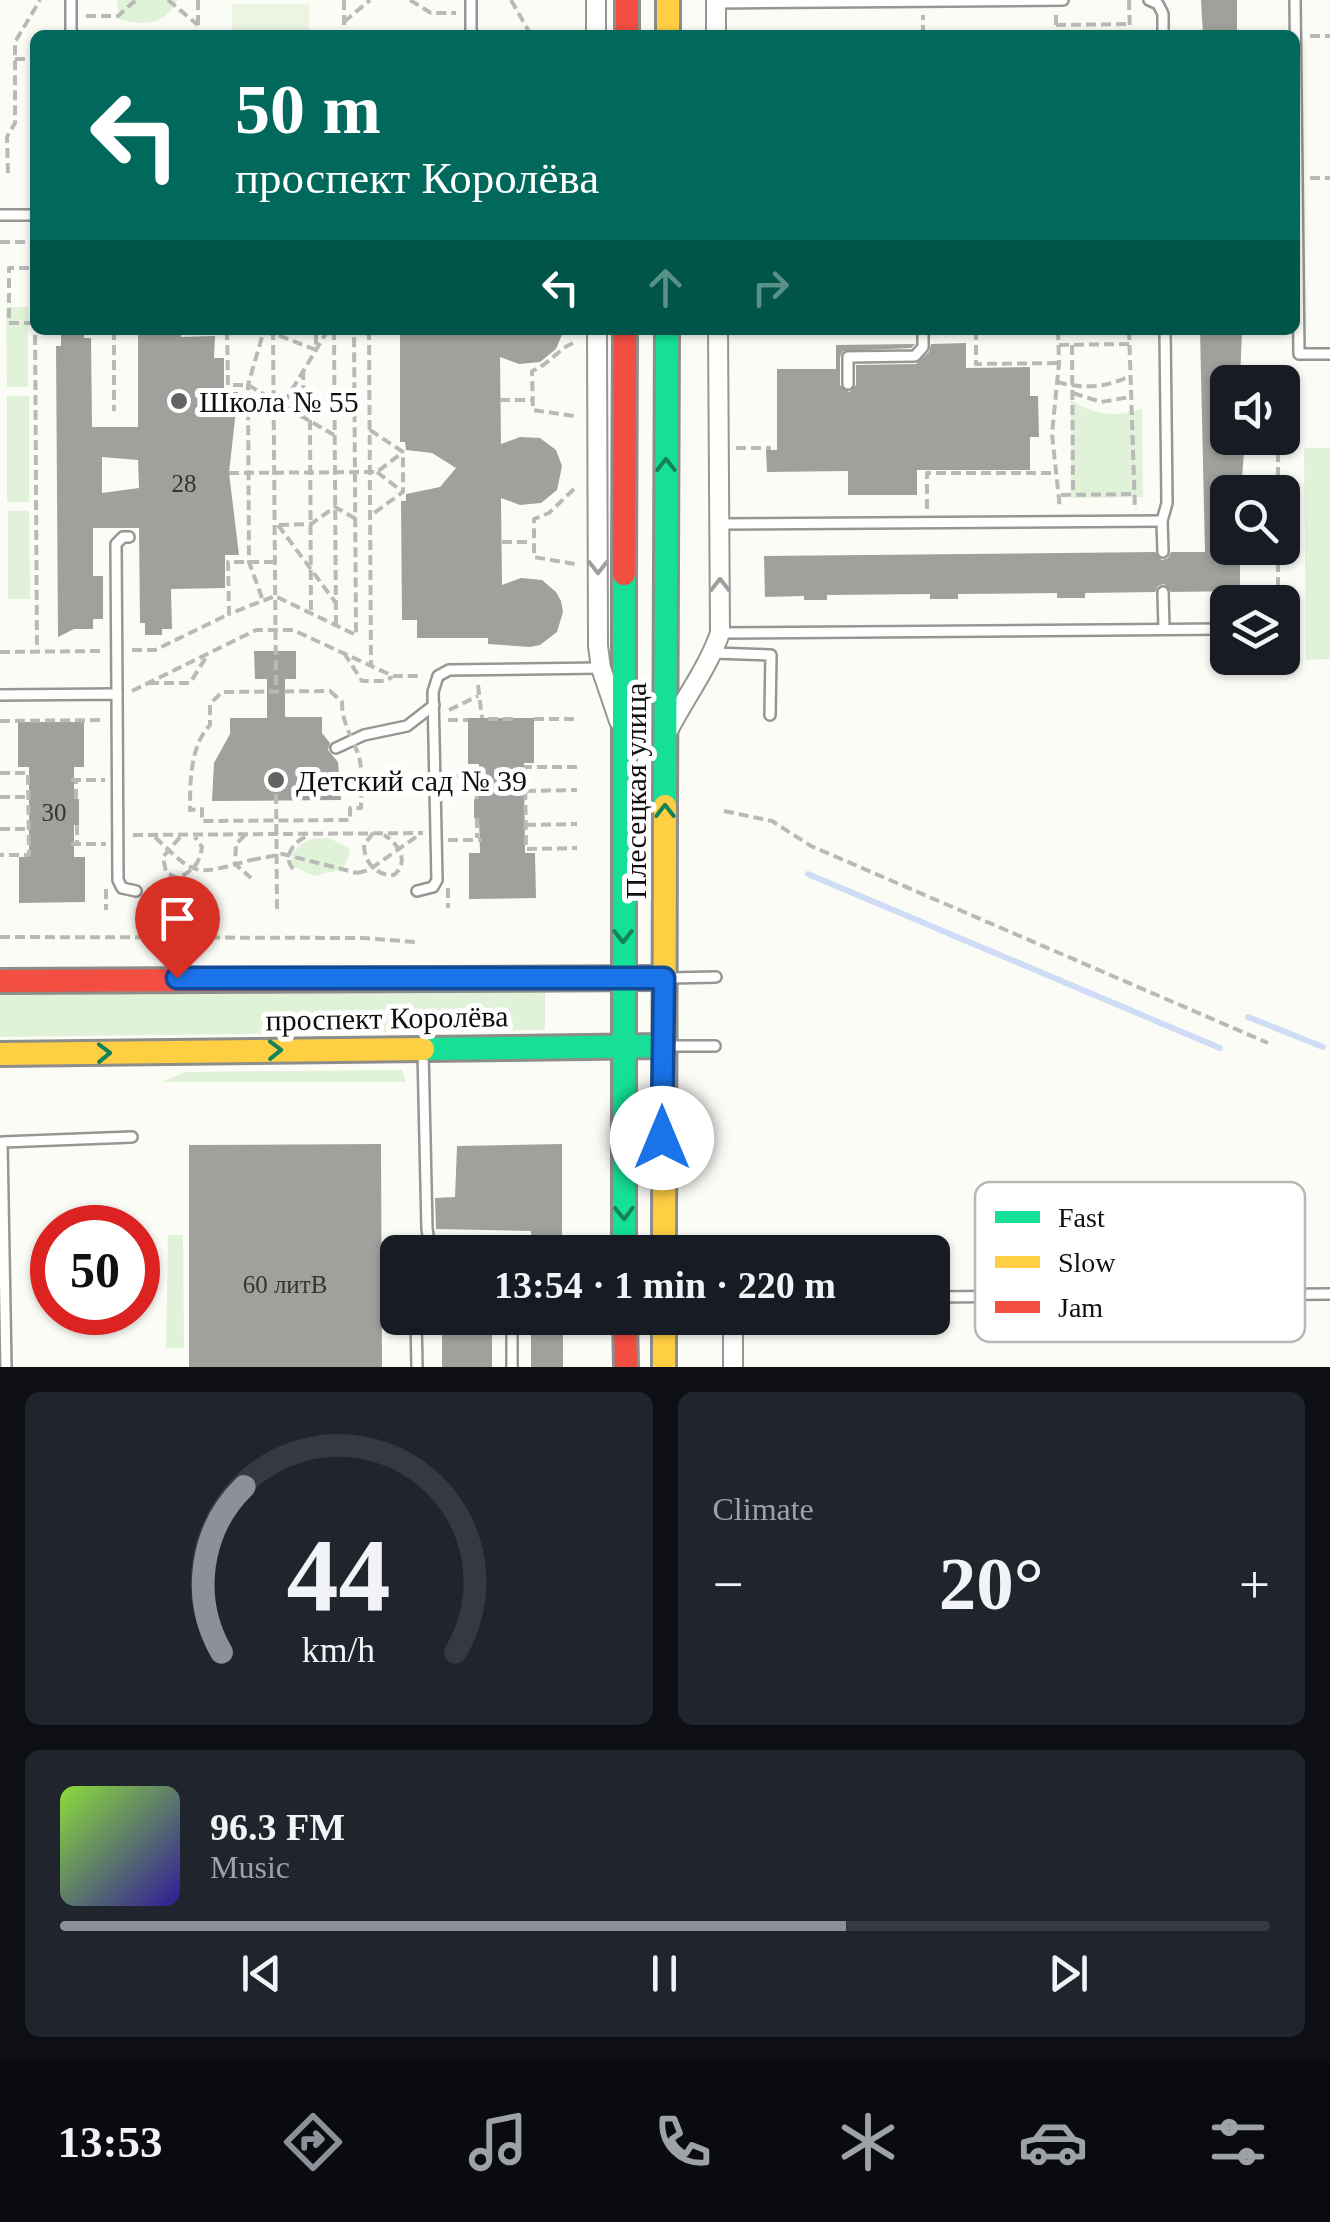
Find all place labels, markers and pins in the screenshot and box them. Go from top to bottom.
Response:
place label: Школа № 55 [199,385,359,418]
marker: Школа № 55 [168,390,190,412]
place label: Детский сад № 39 [296,764,527,797]
marker: Детский сад № 39 [265,769,287,791]
pin [135,876,220,979]

